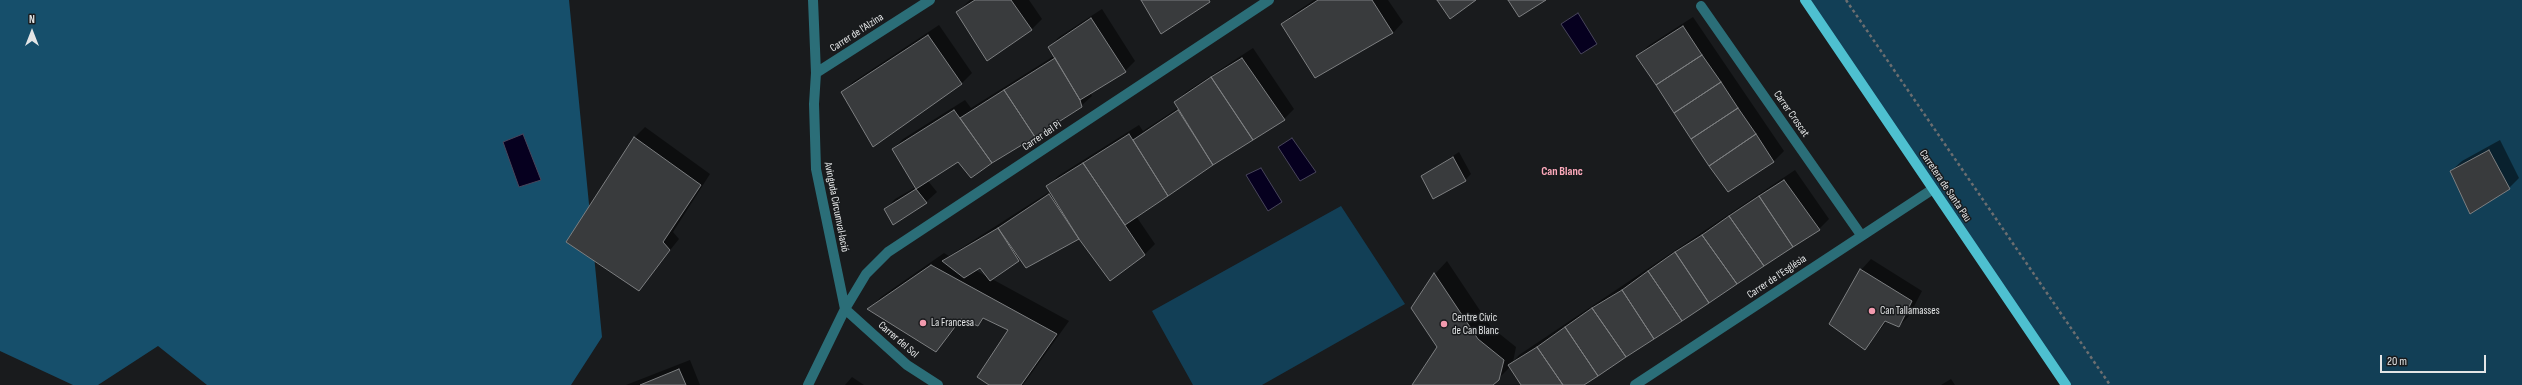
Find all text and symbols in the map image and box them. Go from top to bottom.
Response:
street label: Carrer de l'Alzina [828,11,886,55]
north arrow [12,12,52,52]
text: N [29,13,35,26]
street label: Carrer Croscat [1770,88,1812,140]
street label: Carrer del Pi [1020,118,1064,154]
street label: Carretera de Santa Pau [1916,148,1974,224]
street label: Avinguda Circumval·lació [821,161,851,253]
district label: Can Blanc [1541,165,1583,179]
street label: Carrer de l'Església [1745,252,1809,302]
place label: Can Tallamasses [1880,304,1940,318]
marker: Can Tallamasses [1867,306,1877,316]
place label: Centre Cívic de Can Blanc [1452,311,1499,337]
place label: La Francesa [931,316,974,330]
marker: La Francesa [918,318,928,328]
street label: Carrer del Sol [875,319,921,361]
marker: Centre Cívic de Can Blanc [1439,319,1449,329]
scale bar [2382,347,2488,373]
text: 20 m [2387,354,2407,369]

